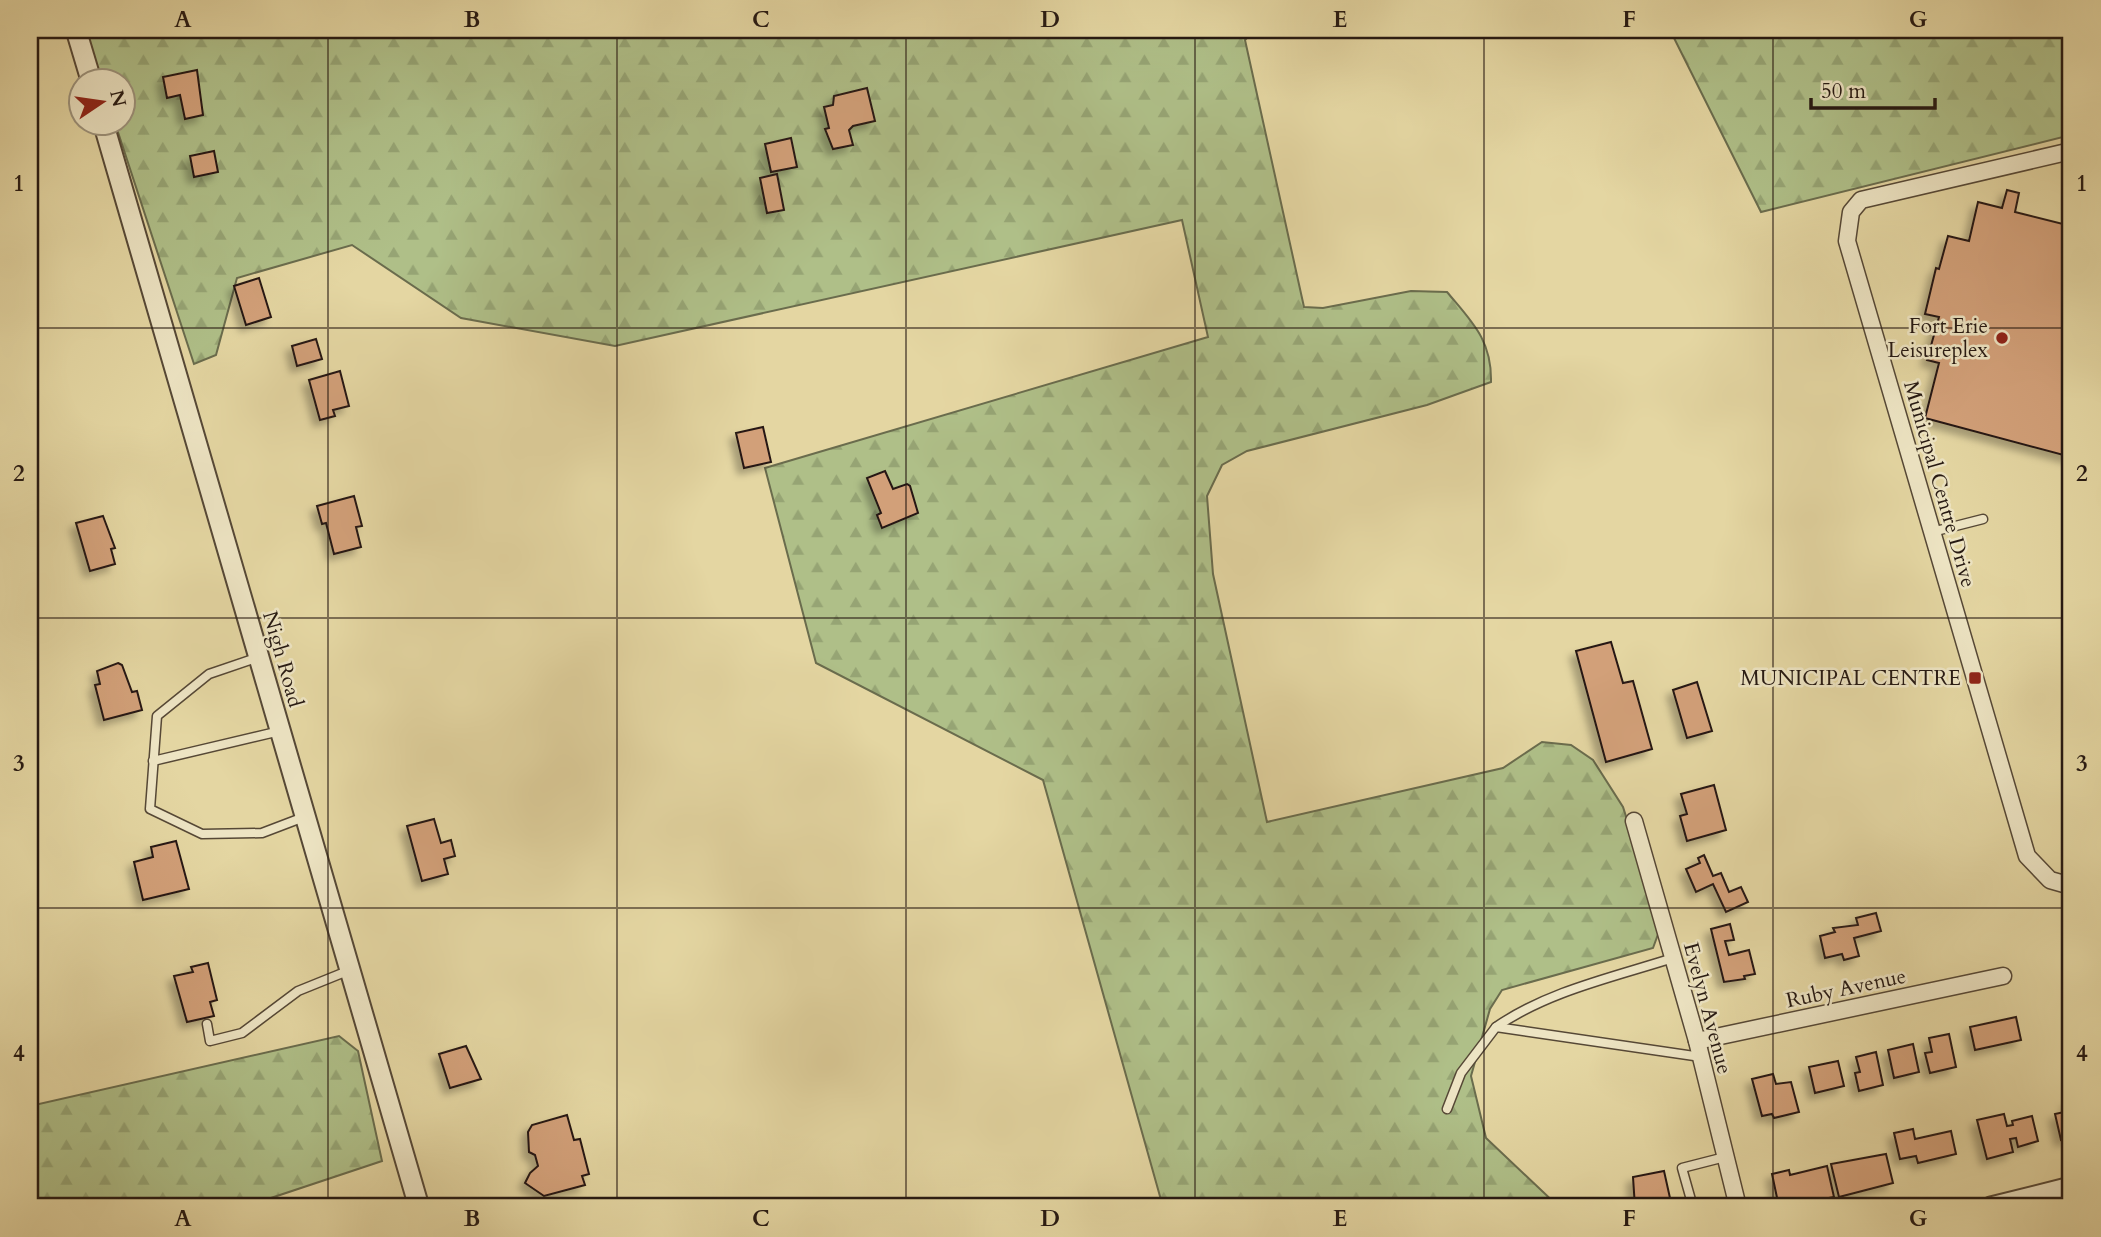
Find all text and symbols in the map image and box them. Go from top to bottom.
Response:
text: A [174,4,192,35]
text: B [464,4,480,35]
text: C [752,4,770,35]
text: D [1040,4,1060,35]
text: E [1333,4,1347,35]
text: F [1622,4,1636,35]
text: G [1909,4,1928,35]
north arrow [66,66,136,136]
scale bar [1811,66,1935,110]
text: 50 m [1821,77,1866,106]
text: N [103,87,132,110]
text: 1 [13,168,25,199]
text: 1 [2076,168,2088,199]
place label: Fort Erie Leisureplex [1888,312,1989,365]
marker: Fort Erie Leisureplex [1994,330,2010,346]
street label: Municipal Centre Drive [1896,377,1983,591]
text: 2 [13,458,25,489]
text: 2 [2076,458,2088,489]
street label: Nigh Road [255,608,310,711]
place label: MUNICIPAL CENTRE [1740,664,1961,693]
marker: MUNICIPAL CENTRE [1967,670,1983,686]
text: 3 [13,748,25,779]
text: 3 [2076,748,2088,779]
street label: Evelyn Avenue [1676,939,1739,1077]
street label: Ruby Avenue [1783,962,1909,1015]
text: 4 [13,1038,25,1069]
text: 4 [2076,1038,2088,1069]
text: A [174,1203,192,1234]
text: B [464,1203,480,1234]
text: C [752,1203,770,1234]
text: D [1040,1203,1060,1234]
text: E [1333,1203,1347,1234]
text: F [1622,1203,1636,1234]
text: G [1909,1203,1928,1234]

